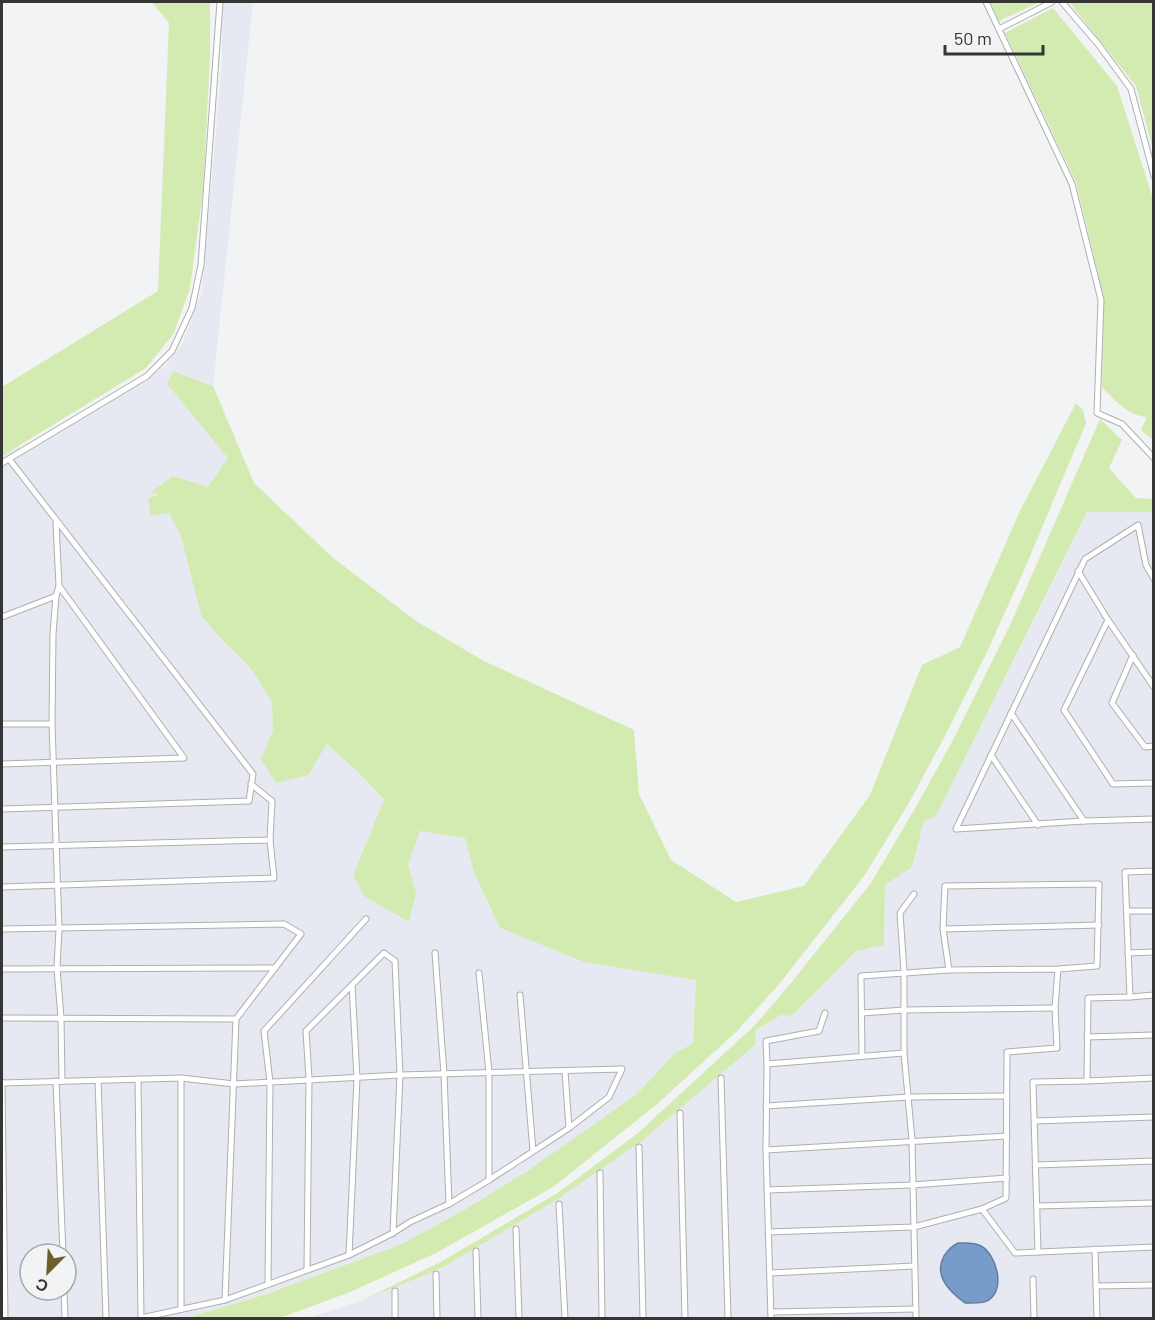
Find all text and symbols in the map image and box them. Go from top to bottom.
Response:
scale bar [945,18,1042,56]
text: 50 m [954,27,992,49]
north arrow [18,1242,78,1302]
text: С [32,1275,51,1297]

